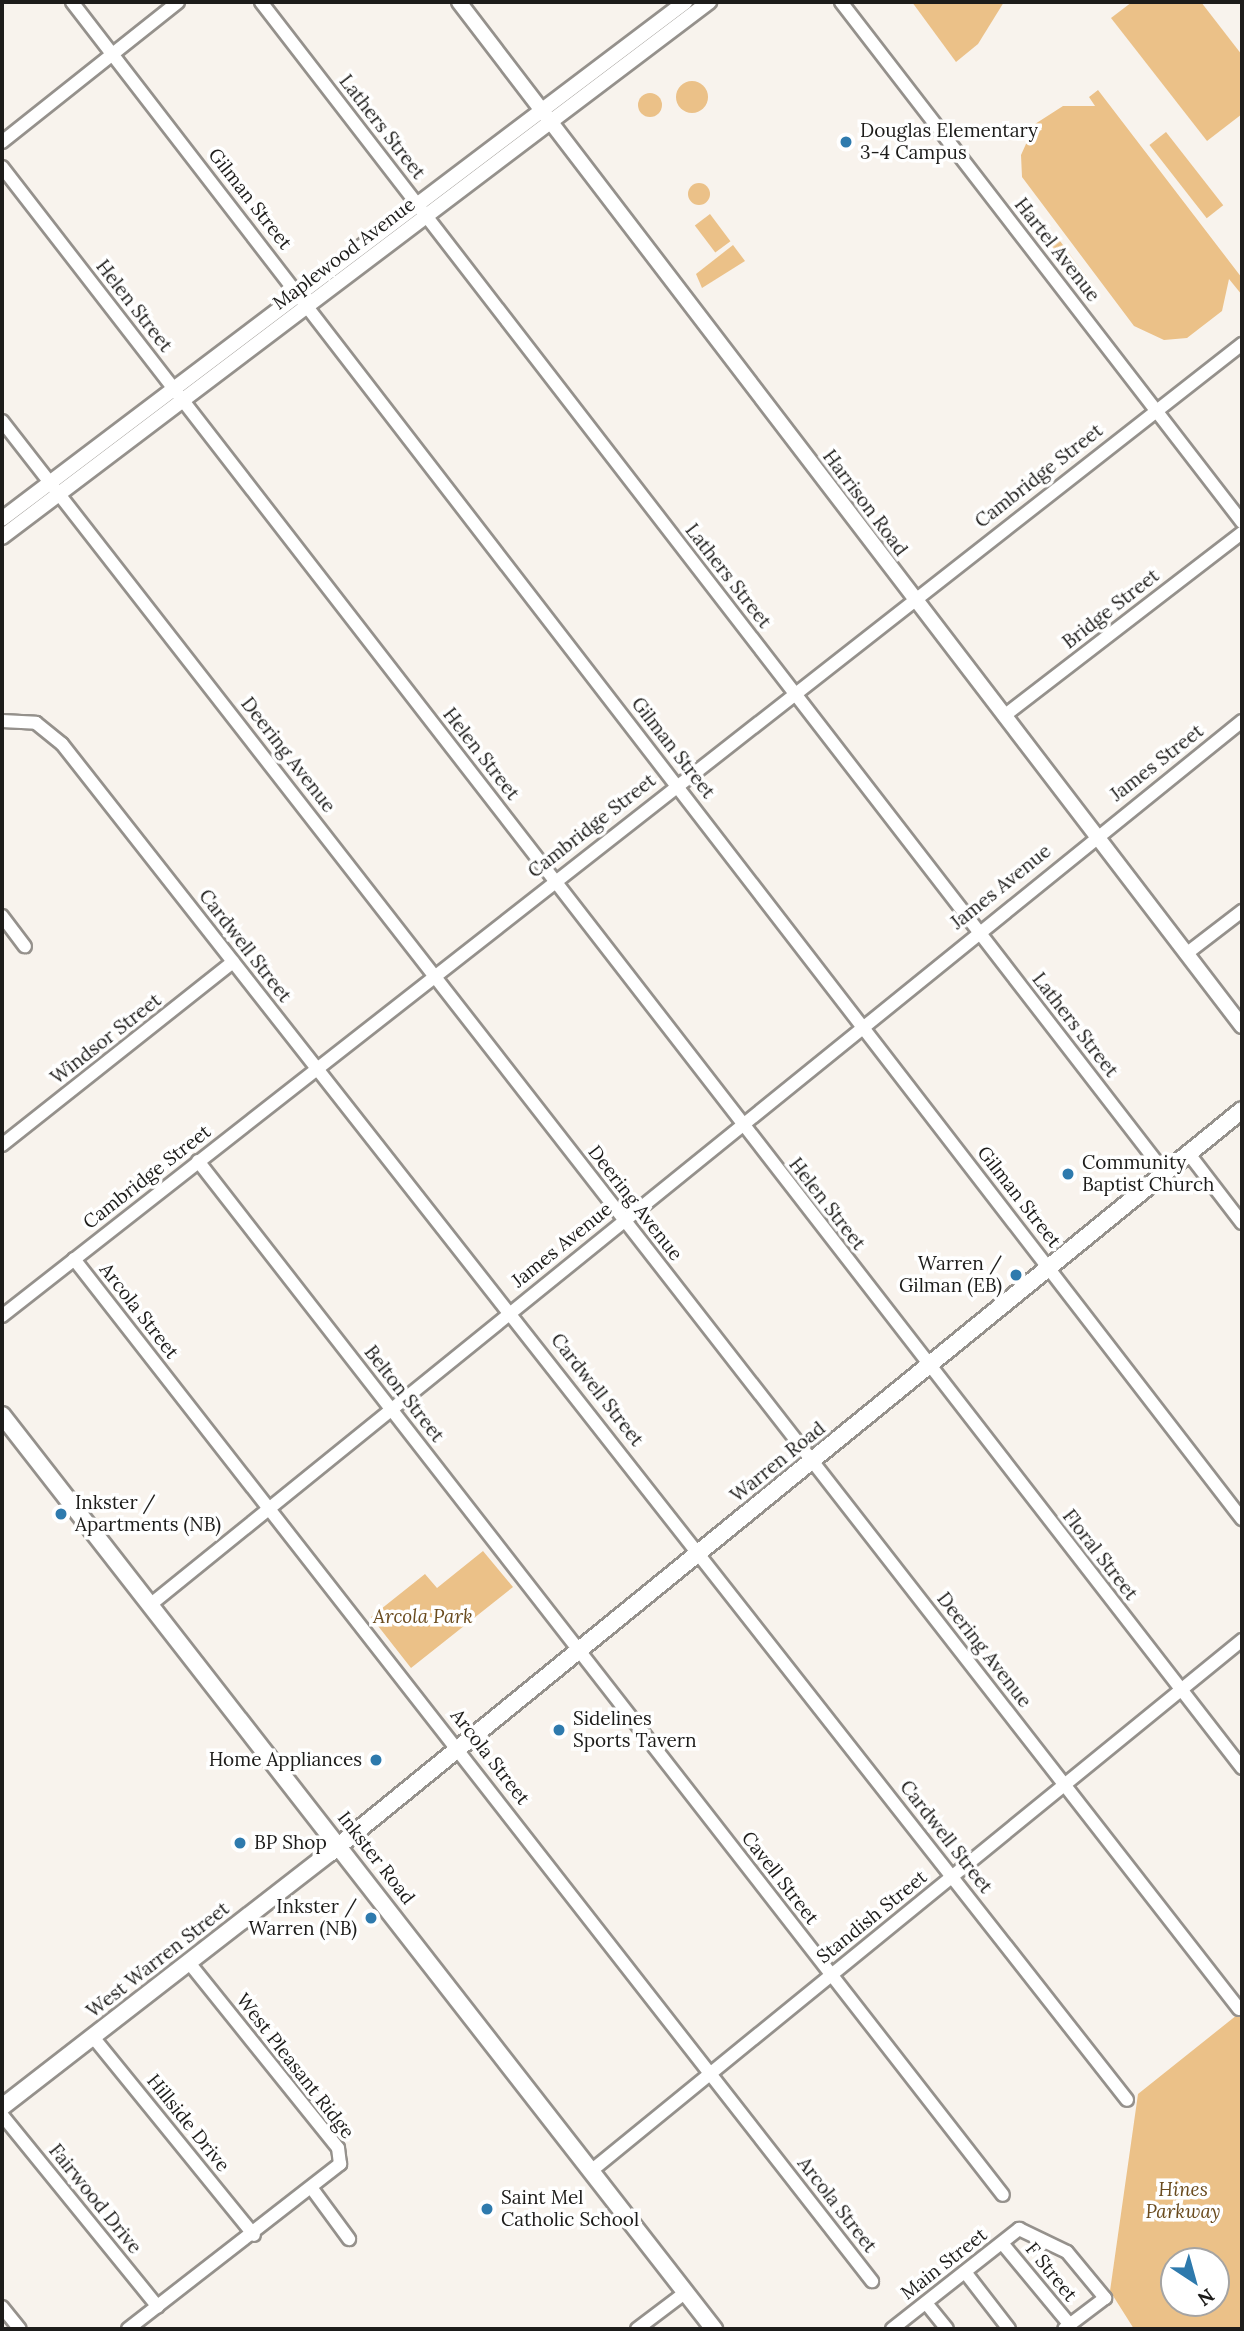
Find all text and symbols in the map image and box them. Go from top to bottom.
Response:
street label: Lathers Street [334,70,430,184]
place label: Douglas Elementary 3-4 Campus [860,120,1038,164]
marker: Douglas Elementary 3-4 Campus [838,134,854,150]
street label: Gilman Street [203,144,297,254]
street label: Maplewood Avenue [268,193,420,315]
street label: Hartel Avenue [1009,194,1105,306]
street label: Helen Street [91,255,177,357]
street label: Cambridge Street [971,419,1107,533]
street label: Harrison Road [818,446,912,560]
street label: Lathers Street [680,519,776,633]
street label: Bridge Street [1058,564,1164,654]
street label: Deering Avenue [236,693,340,817]
street label: Gilman Street [626,693,720,803]
street label: Helen Street [438,703,524,805]
street label: James Street [1106,720,1208,806]
street label: Cambridge Street [524,769,660,883]
street label: James Avenue [946,840,1056,934]
street label: Cardwell Street [194,885,296,1007]
street label: Lathers Street [1027,968,1123,1082]
street label: Windsor Street [46,989,166,1089]
street label: Cambridge Street [79,1120,215,1234]
street label: Deering Avenue [583,1141,687,1265]
street label: Gilman Street [972,1142,1066,1252]
place label: Community Baptist Church [1082,1152,1214,1196]
street label: Helen Street [784,1153,870,1255]
marker: Community Baptist Church [1060,1166,1076,1182]
street label: James Avenue [507,1198,617,1292]
place label: Warren / Gilman (EB) [899,1253,1002,1297]
street label: Arcola Street [95,1259,183,1363]
marker: Warren / Gilman (EB) [1008,1267,1024,1283]
street label: Cardwell Street [546,1329,648,1451]
street label: Belton Street [359,1341,449,1447]
street label: Warren Road [726,1417,830,1507]
place label: Inkster / Apartments (NB) [75,1492,221,1536]
street label: Floral Street [1058,1505,1142,1605]
marker: Inkster / Apartments (NB) [53,1506,69,1522]
street label: Deering Avenue [932,1588,1036,1712]
park label: Arcola Park [373,1606,473,1628]
street label: Arcola Street [446,1705,534,1809]
place label: Sidelines Sports Tavern [573,1708,696,1752]
marker: Sidelines Sports Tavern [551,1722,567,1738]
place label: Home Appliances [209,1749,362,1771]
marker: Home Appliances [368,1752,384,1768]
street label: Cardwell Street [895,1776,997,1898]
street label: Inkster Road [333,1807,419,1909]
street label: Cavell Street [737,1827,823,1929]
place label: BP Shop [254,1832,327,1854]
marker: BP Shop [232,1835,248,1851]
street label: Standish Street [812,1866,932,1968]
place label: Inkster / Warren (NB) [248,1896,357,1940]
street label: West Warren Street [82,1897,234,2023]
marker: Inkster / Warren (NB) [363,1910,379,1926]
street label: West Pleasant Ridge [231,1989,359,2143]
street label: Hillside Drive [142,2070,234,2176]
street label: Fairwood Drive [44,2140,146,2258]
street label: Arcola Street [793,2153,881,2257]
park label: Hines Parkway [1145,2179,1221,2223]
place label: Saint Mel Catholic School [501,2187,639,2231]
marker: Saint Mel Catholic School [479,2201,495,2217]
street label: Main Street [896,2223,992,2305]
street label: F Street [1020,2238,1082,2306]
north arrow [1160,2247,1230,2317]
text: N [1193,2283,1219,2311]

